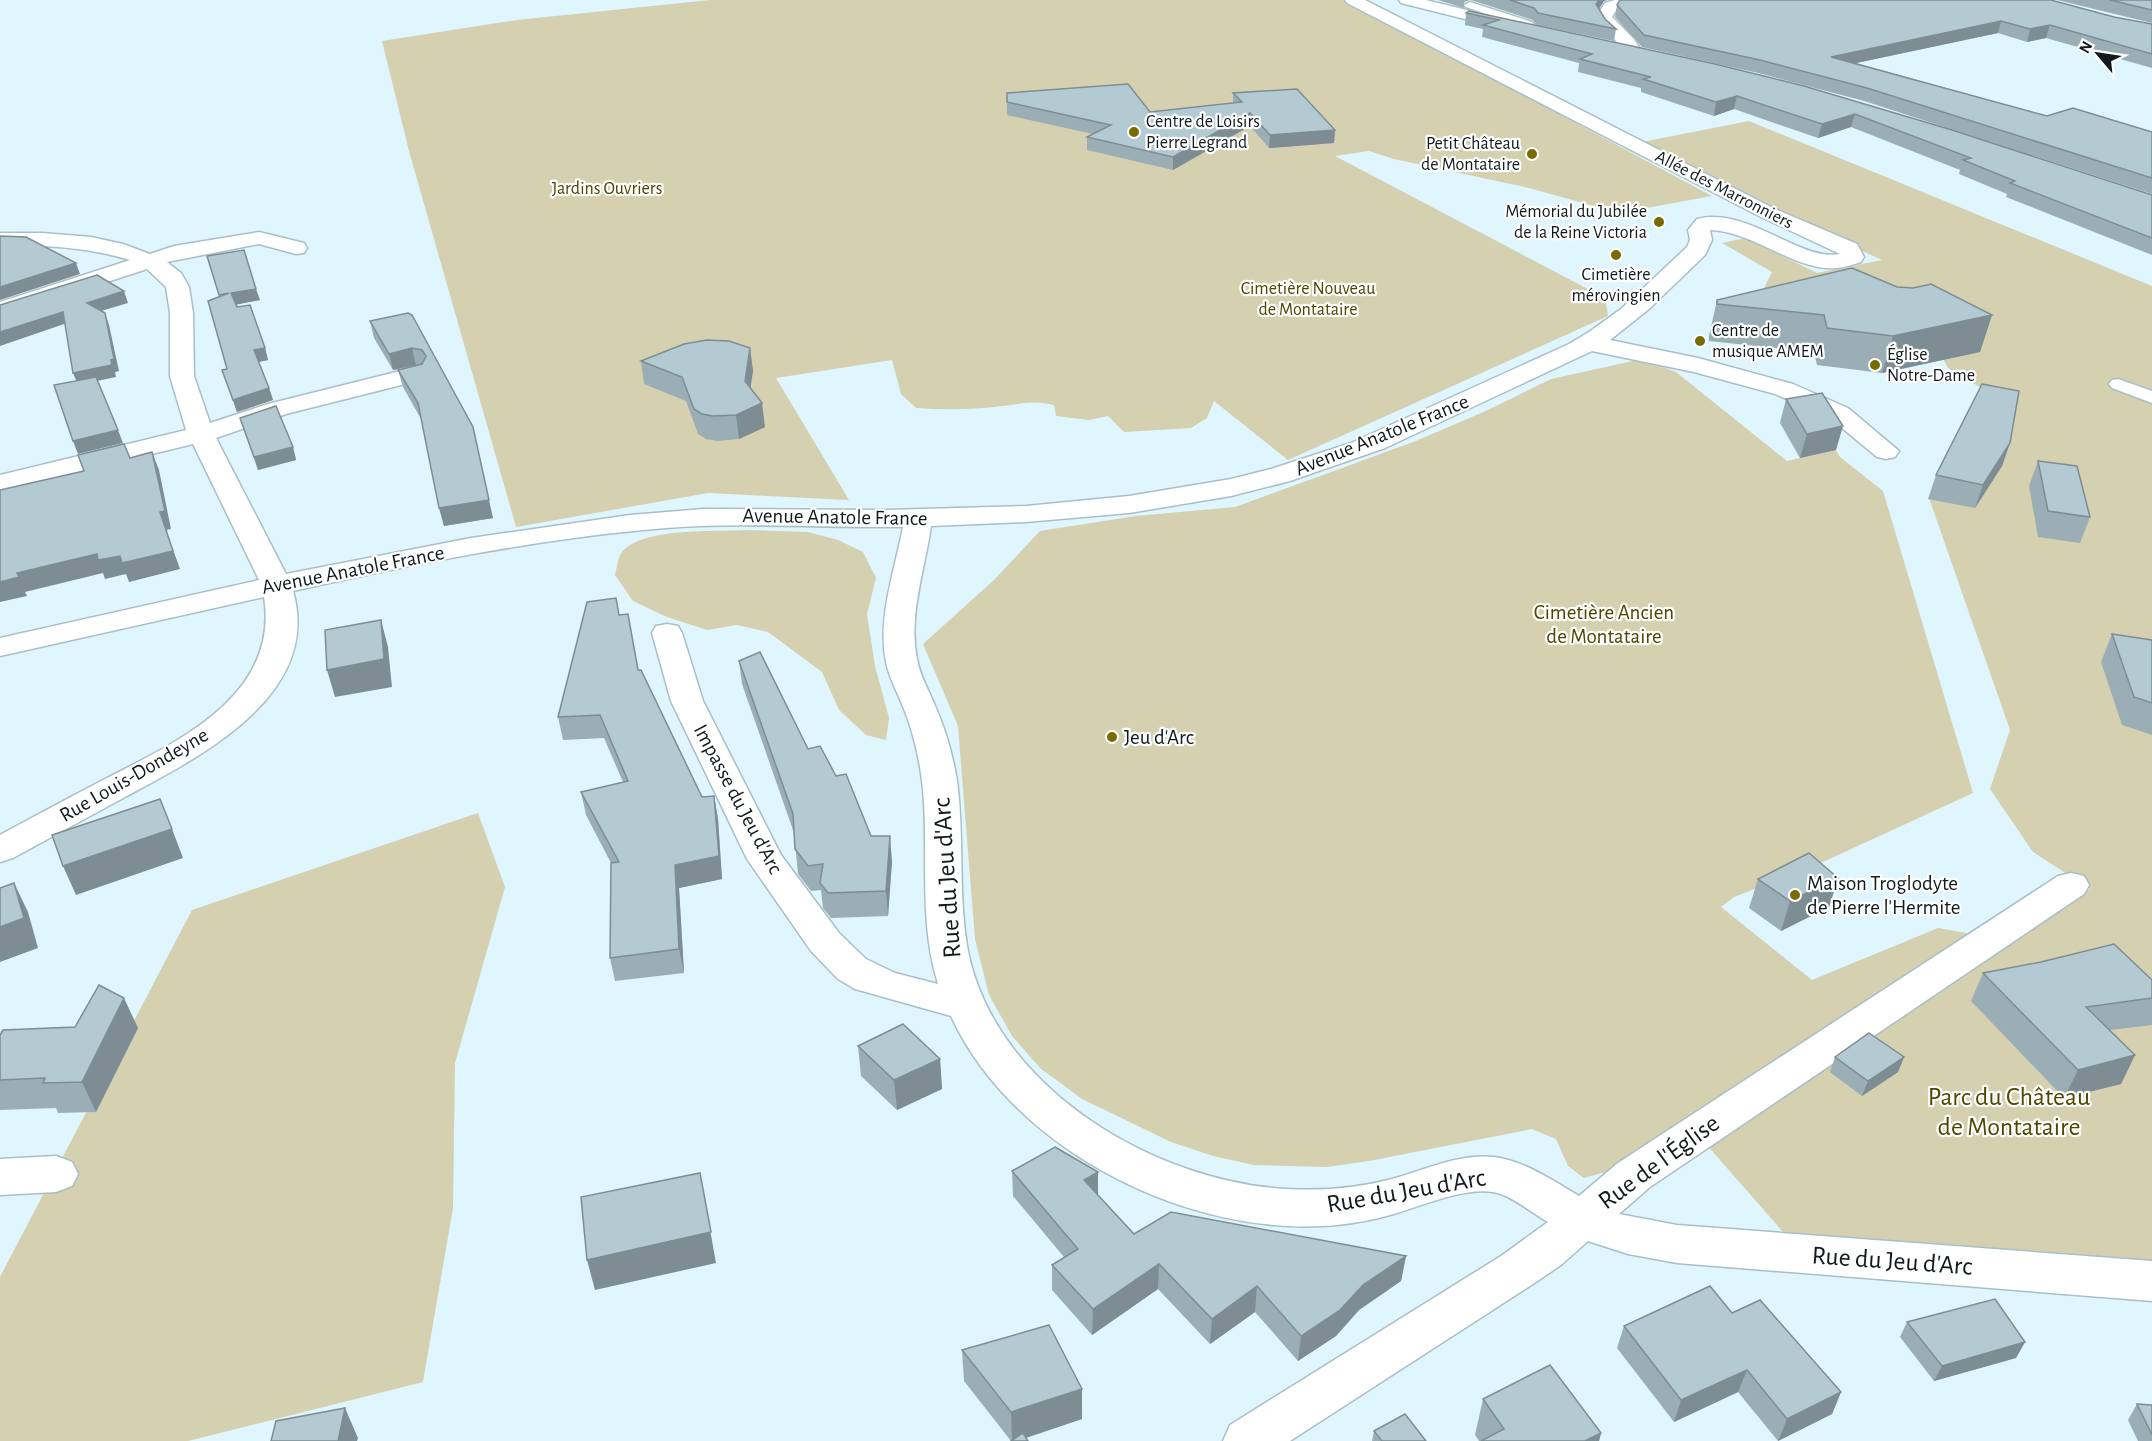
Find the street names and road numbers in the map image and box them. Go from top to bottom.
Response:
street label: Allée des Marronniers [1652,147,1796,233]
street label: Avenue Anatole France [1292,391,1472,479]
street label: Avenue Anatole France [742,505,928,529]
street label: Avenue Anatole France [260,542,446,598]
street label: Impasse du Jeu d'Arc [690,721,786,877]
street label: Rue Louis-Dondeyne [56,724,212,826]
street label: Rue du Jeu d'Arc [928,797,966,959]
street label: Rue de l'Église [1593,1108,1724,1214]
street label: Rue du Jeu d'Arc [1325,1164,1487,1218]
street label: Rue du Jeu d'Arc [1811,1242,1973,1280]

